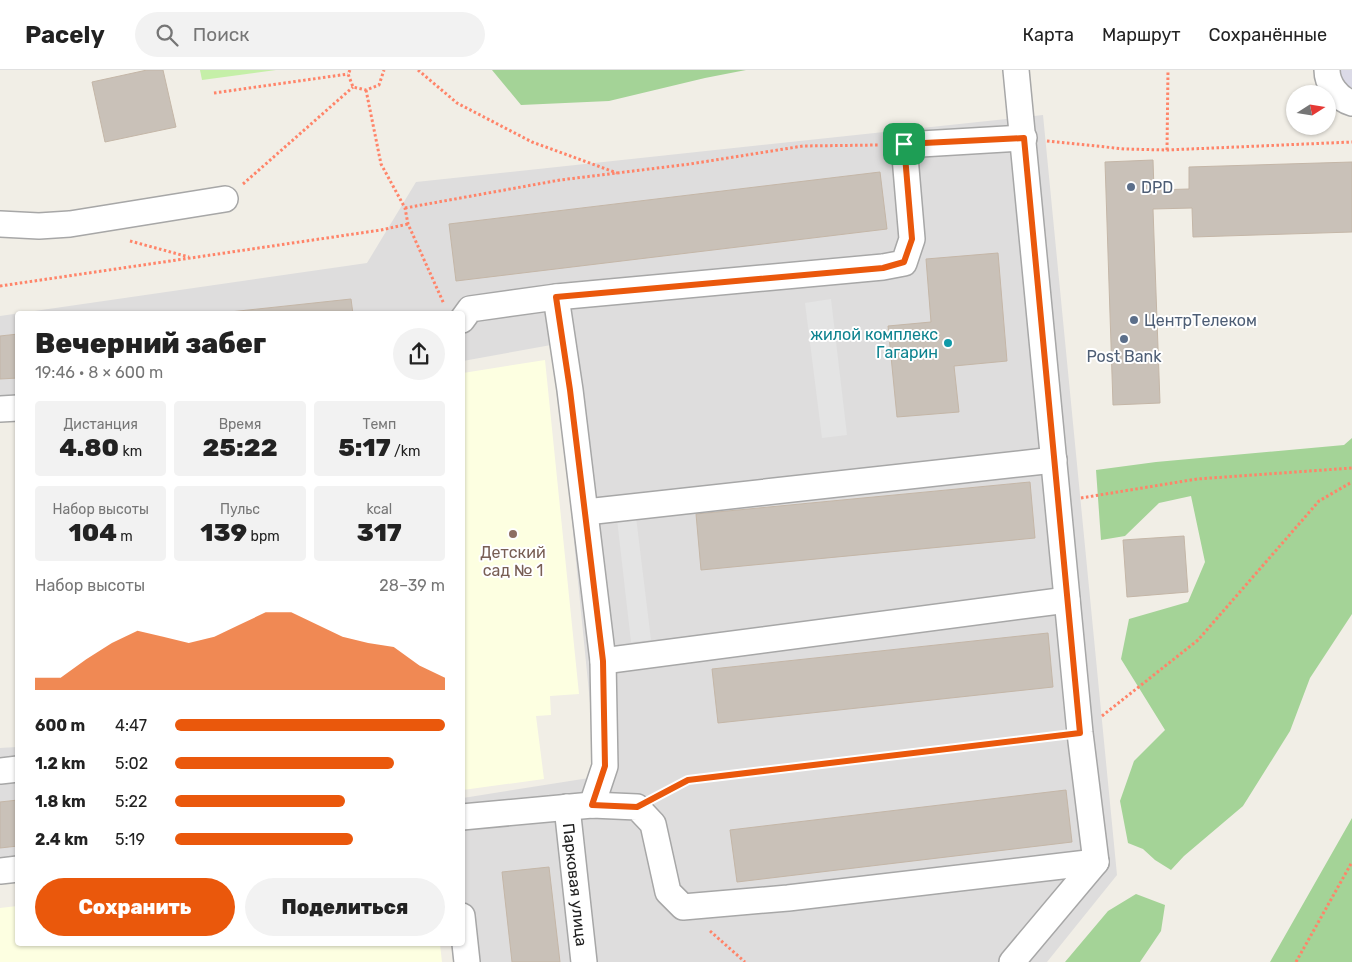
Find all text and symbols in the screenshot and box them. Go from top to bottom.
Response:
search box [135,12,485,57]
text: Pacely [25,21,105,49]
icon: search [153,21,181,49]
text: Поиск [193,23,249,46]
text: Карта [1023,24,1074,46]
text: Маршрут [1102,24,1181,46]
text: Сохранённые [1209,24,1327,46]
north arrow [1286,85,1336,135]
map controls [1286,85,1336,135]
pin [883,123,925,165]
icon: arrive [890,130,918,158]
place label: DPD [1141,178,1173,197]
marker: DPD [1125,181,1137,193]
place label: ЦентрТелеком [1144,311,1257,330]
marker: ЦентрТелеком [1128,314,1140,326]
place label: жилой комплекс Гагарин [810,325,938,362]
text: Вечерний забег [35,327,266,360]
button: share [393,328,445,380]
marker: Post Bank [1118,333,1130,345]
marker: жилой комплекс Гагарин [942,337,954,349]
place label: Post Bank [1086,347,1162,366]
text: 19:46 · 8 × 600 m [35,363,163,382]
text: Дистанция [63,416,138,433]
text: Время [219,416,261,433]
text: Темп [362,416,396,433]
text: 4.80 [59,433,119,462]
text: 25:22 [202,433,278,462]
text: 5:17 [338,433,391,462]
text: km [119,443,142,460]
text: /km [391,443,421,460]
text: Набор высоты [53,501,149,518]
text: Пульс [220,501,260,518]
text: kcal [366,501,392,518]
text: 104 [69,518,117,547]
text: 139 [200,518,247,547]
text: 317 [357,518,402,547]
text: m [117,528,133,545]
text: bpm [247,528,280,545]
marker: Детский сад № 1 [507,528,519,540]
place label: Детский сад № 1 [480,543,546,580]
text: Набор высоты [35,576,145,595]
text: 28–39 m [379,576,445,595]
text: 600 m [35,716,85,735]
text: 4:47 [115,716,147,735]
text: 1.2 km [35,754,85,773]
text: 5:02 [115,754,148,773]
text: 1.8 km [35,792,86,811]
text: 5:22 [115,792,147,811]
street label: Парковая улица [559,822,592,947]
text: 2.4 km [35,830,88,849]
text: 5:19 [115,830,145,849]
button: Сохранить [35,878,235,936]
button: Поделиться [245,878,445,936]

